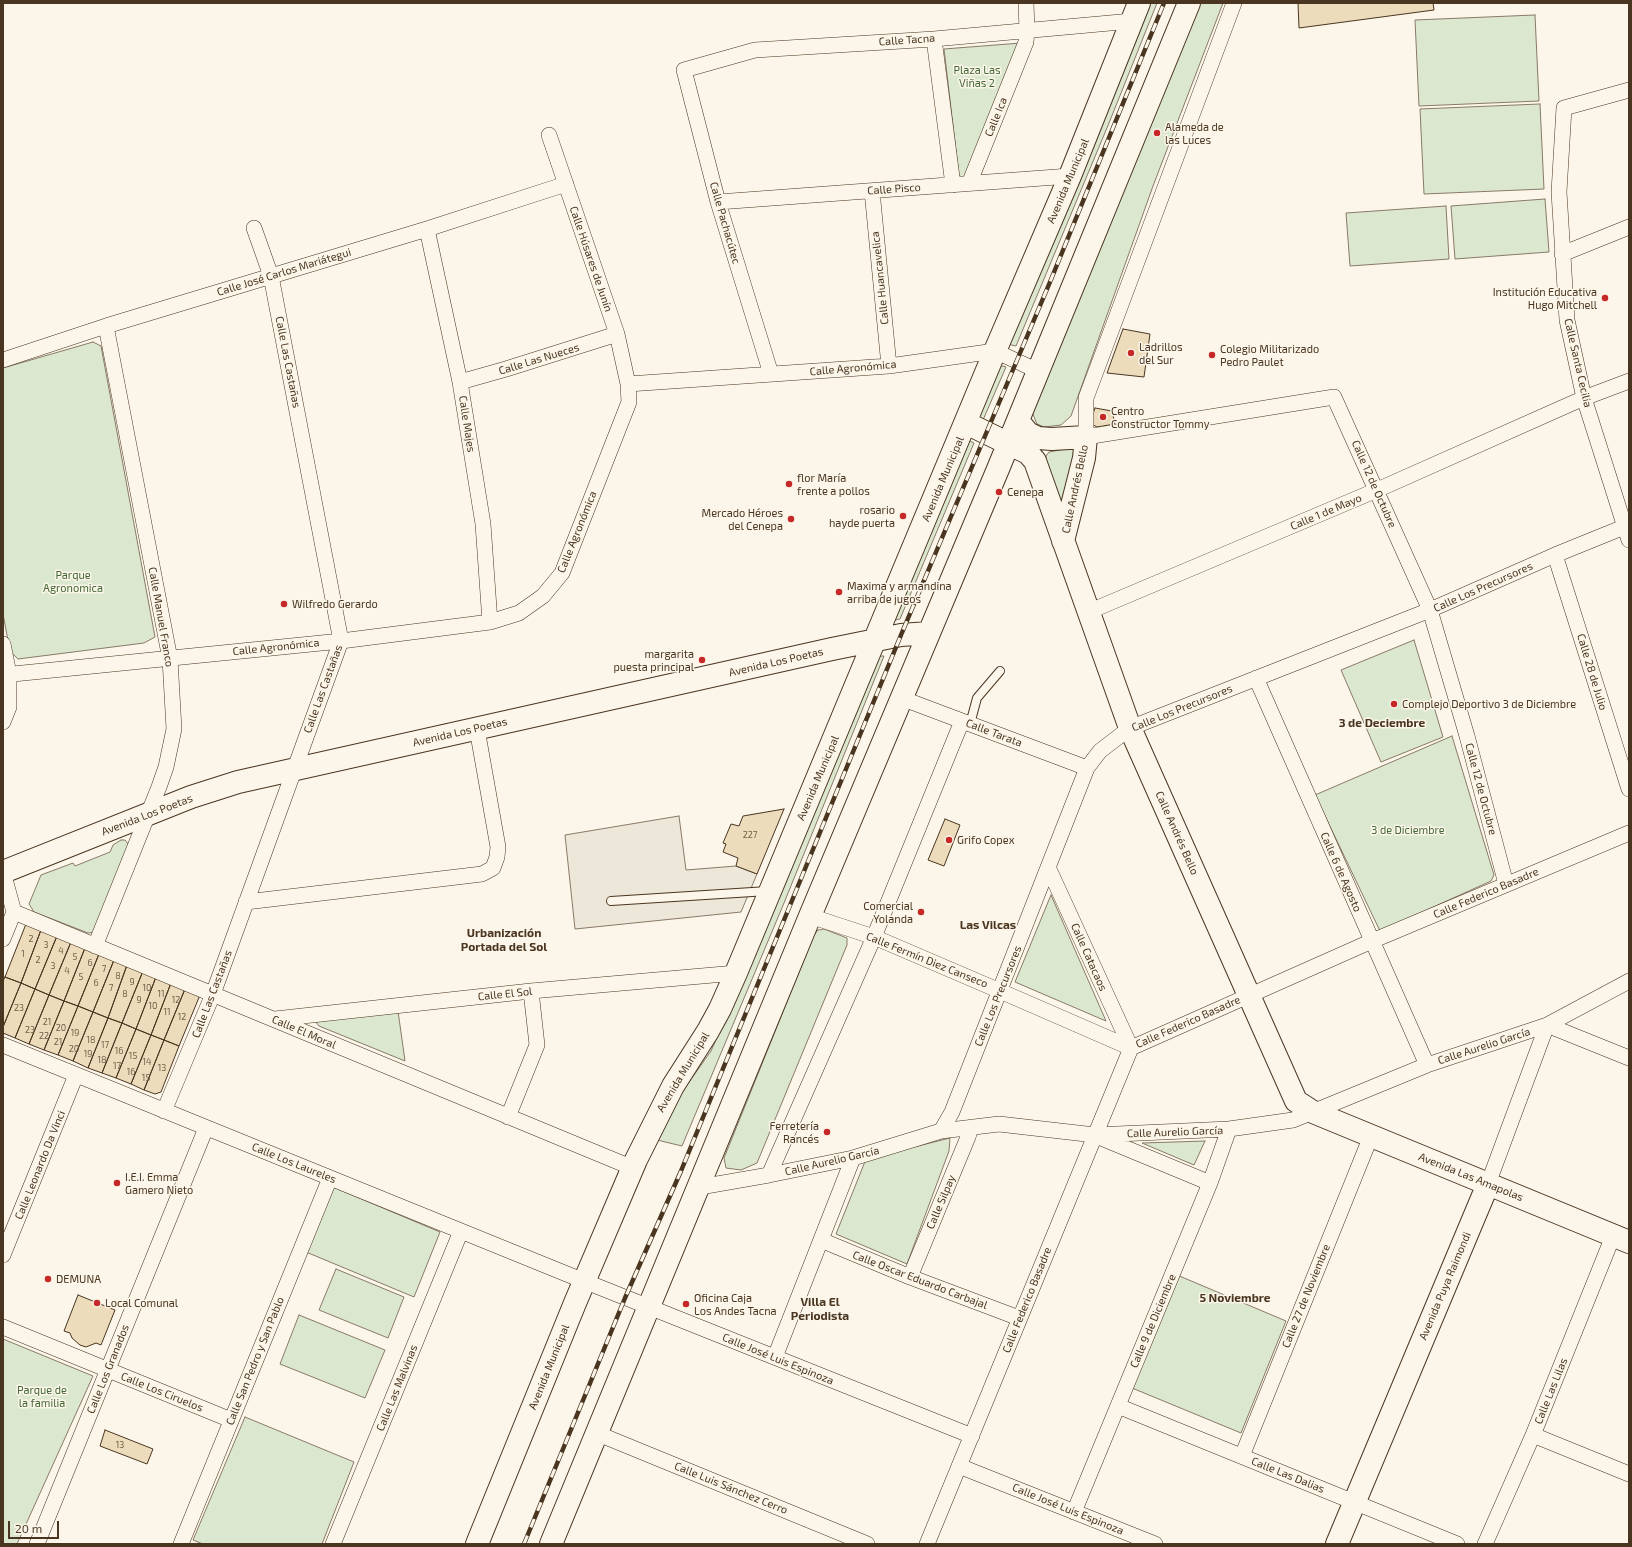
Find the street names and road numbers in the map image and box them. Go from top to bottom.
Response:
street label: Calle Tacna [878,31,936,49]
street label: Calle Ica [982,95,1010,139]
street label: Avenida Municipal [1044,137,1092,225]
street label: Calle Pachacútec [707,181,743,265]
street label: Calle Pisco [867,181,921,197]
street label: Calle Húsares de Junín [567,204,615,314]
street label: Calle Huancavelica [869,231,891,325]
street label: Calle José Carlos Mariátegui [215,245,353,299]
street label: Calle Las Castañas [273,315,303,409]
street label: Calle Santa Cecilia [1561,317,1595,409]
street label: Calle Las Nueces [497,340,581,378]
street label: Calle Agronómica [809,358,897,378]
street label: Calle Majes [456,395,478,453]
street label: Avenida Municipal [919,435,967,523]
street label: Calle 12 de Octubre [1349,438,1399,530]
street label: Calle Andrés Bello [1059,443,1091,535]
street label: Calle Agronómica [555,489,599,575]
street label: Calle 1 de Mayo [1288,491,1364,533]
street label: Calle Los Precursores [1431,559,1535,615]
street label: Calle Manuel Franco [146,566,176,668]
street label: Calle 28 de Julio [1574,632,1610,712]
street label: Calle Agronómica [232,636,320,658]
street label: Calle Las Castañas [301,643,345,735]
street label: Avenida Los Poetas [727,645,825,679]
street label: Calle Los Precursores [1130,682,1234,734]
street label: Avenida Los Poetas [411,715,509,749]
street label: Calle Tarata [964,716,1024,750]
street label: Avenida Municipal [794,734,842,822]
street label: Calle 12 de Octubre [1462,742,1500,836]
street label: Calle Andrés Bello [1153,789,1201,877]
street label: Avenida Los Poetas [100,792,194,838]
street label: Calle 6 de Agosto [1318,830,1364,914]
street label: Calle Federico Basadre [1431,865,1541,921]
street label: Calle Catacaos [1068,921,1110,993]
street label: Calle Fermín Diez Canseco [864,929,990,991]
street label: Calle Los Precursores [972,944,1024,1048]
street label: Calle Las Castañas [189,948,235,1040]
street label: Calle El Sol [477,985,533,1003]
street label: Calle Federico Basadre [1134,993,1242,1051]
street label: Calle El Moral [270,1013,338,1051]
street label: Calle Aurelio García [1436,1025,1532,1067]
street label: Avenida Municipal [654,1030,712,1114]
street label: Calle Leonardo Da Vinci [12,1109,68,1221]
street label: Calle Aurelio García [1127,1124,1223,1140]
street label: Calle Los Laureles [250,1140,338,1186]
street label: Calle Aurelio García [783,1144,881,1178]
street label: Avenida Las Amapolas [1417,1150,1525,1204]
street label: Calle Silpay [924,1173,958,1231]
street label: Avenida Puya Raimondi [1416,1230,1474,1342]
street label: Calle 27 de Noviembre [1279,1242,1333,1350]
street label: Calle Federico Basadre [1000,1245,1054,1355]
street label: Calle Oscar Eduardo Carbajal [851,1248,989,1312]
street label: Calle 9 de Diciembre [1127,1272,1179,1370]
street label: Calle San Pedro y San Pablo [223,1295,287,1427]
street label: Calle Los Granados [84,1322,132,1416]
street label: Avenida Municipal [526,1322,572,1412]
street label: Calle José Luis Espinoza [720,1331,836,1387]
street label: Calle Las Malvinas [374,1343,420,1433]
street label: Calle Las Lilas [1532,1356,1570,1426]
street label: Calle Los Ciruelos [119,1369,205,1415]
street label: Calle Las Dalias [1249,1454,1327,1496]
street label: Calle Luis Sánchez Cerro [672,1459,790,1517]
street label: Calle José Luis Espinoza [1010,1481,1126,1537]

